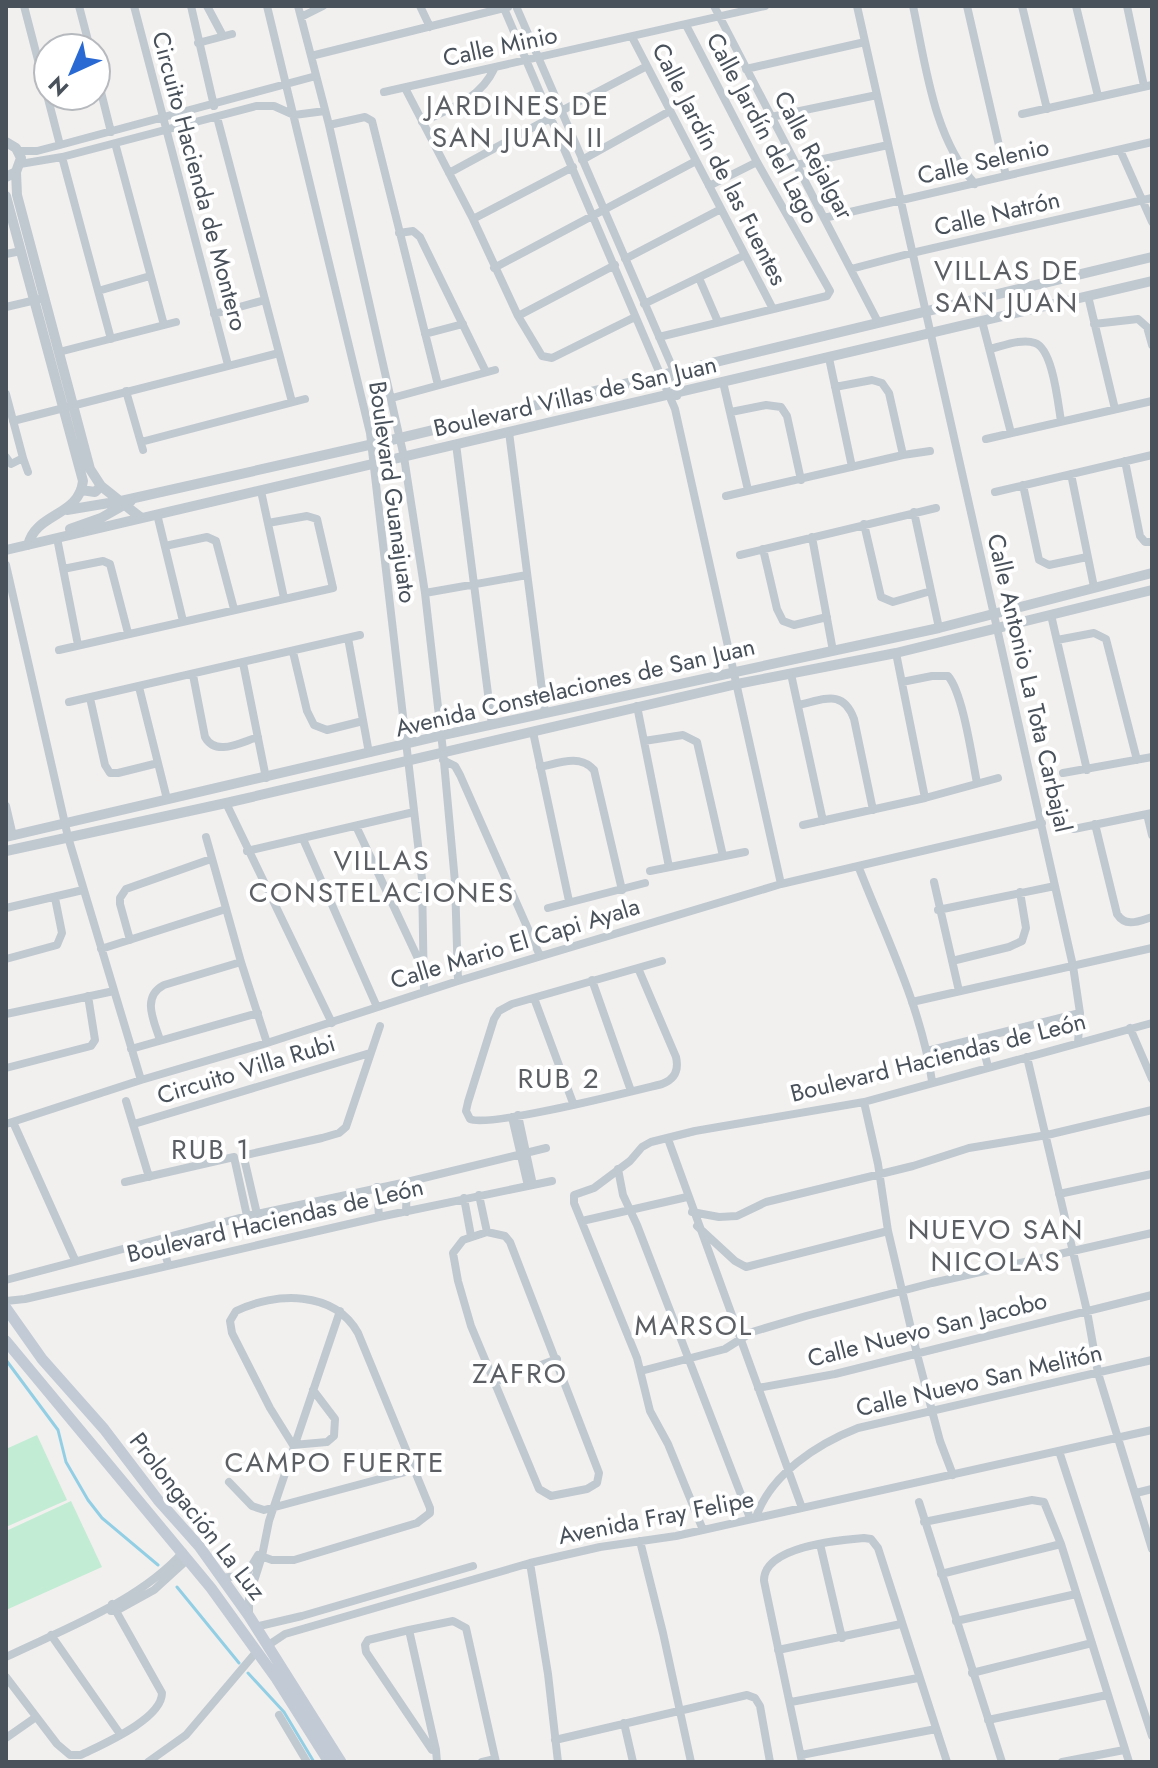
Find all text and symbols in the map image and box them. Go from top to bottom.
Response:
street label: Calle Minio [440,17,560,75]
street label: Calle Jardín del Lago [698,26,828,230]
street label: Circuito Hacienda de Montero [143,28,257,334]
north arrow [32,32,112,112]
street label: Calle Jardín de las Fuentes [644,37,796,291]
text: N [41,69,76,104]
district label: JARDINES DE SAN JUAN II [422,85,610,158]
street label: Calle Rejalgar [765,85,863,226]
street label: Calle Selenio [914,129,1052,193]
street label: Calle Natrón [931,182,1063,244]
district label: VILLAS DE SAN JUAN [934,250,1080,323]
street label: Boulevard Villas de San Juan [430,346,720,446]
street label: Boulevard Guanajuato [360,379,426,605]
street label: Calle Antonio La Tota Carbajal [979,530,1081,836]
street label: Avenida Constelaciones de San Juan [392,629,758,745]
district label: VILLAS CONSTELACIONES [249,840,515,913]
street label: Calle Mario El Capi Ayala [386,888,644,998]
street label: Boulevard Haciendas de León [787,1003,1089,1111]
street label: Circuito Villa Rubi [153,1025,339,1113]
district label: RUB 2 [517,1058,601,1099]
district label: RUB 1 [171,1129,251,1170]
street label: Boulevard Haciendas de León [123,1169,427,1271]
district label: NUEVO SAN NICOLAS [908,1209,1084,1282]
street label: Calle Nuevo San Jacobo [804,1282,1050,1376]
district label: MARSOL [635,1305,753,1346]
street label: Calle Nuevo San Melitón [852,1335,1106,1425]
district label: ZAFRO [472,1353,568,1394]
street label: Prolongación La Luz [121,1425,275,1607]
district label: CAMPO FUERTE [225,1442,445,1483]
street label: Avenida Fray Felipe [555,1481,757,1553]

